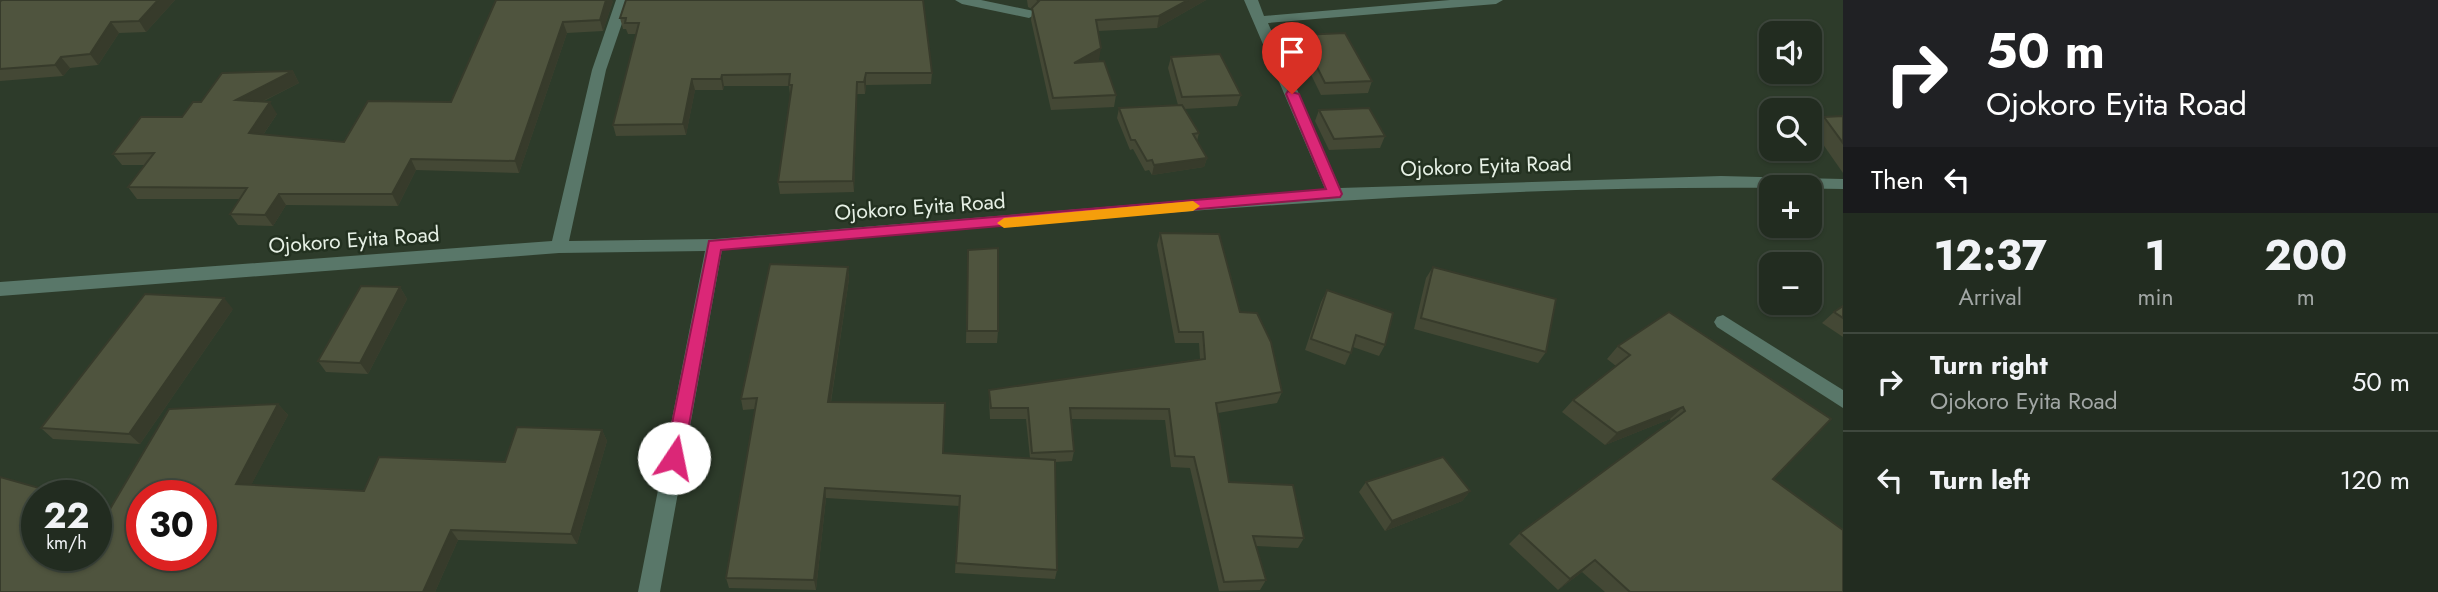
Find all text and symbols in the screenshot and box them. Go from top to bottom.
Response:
text: 50 m [1986,16,2105,86]
map controls [1759,21,1822,315]
button: sound [1759,21,1822,84]
pin [1262,22,1322,94]
icon: right [1871,28,1962,119]
icon: arrive [1273,33,1311,71]
text: Ojokoro Eyita Road [1986,81,2247,127]
button: search [1759,98,1822,161]
street label: Ojokoro Eyita Road [1400,148,1572,184]
text: Then [1871,161,1924,199]
icon: left [1938,161,1976,199]
button: + [1759,175,1822,238]
street label: Ojokoro Eyita Road [833,186,1007,228]
street label: Ojokoro Eyita Road [267,219,441,261]
text: 12:37 [1934,225,2047,286]
text: 1 [2145,225,2166,286]
text: 200 [2264,225,2347,286]
button: − [1759,252,1822,315]
text: Arrival [1959,280,2022,314]
text: min [2138,280,2174,314]
text: m [2297,280,2315,314]
text: Turn right [1930,346,2048,384]
icon: right [1871,363,1909,401]
text: 50 m [2352,363,2410,401]
text: Ojokoro Eyita Road [1930,384,2118,418]
position arrow [637,421,711,495]
icon: left [1871,461,1909,499]
text: Turn left [1930,461,2030,499]
text: 120 m [2340,461,2410,499]
speed limit sign: 30 [126,480,217,571]
text: 22 [44,491,89,541]
text: km/h [46,530,87,556]

